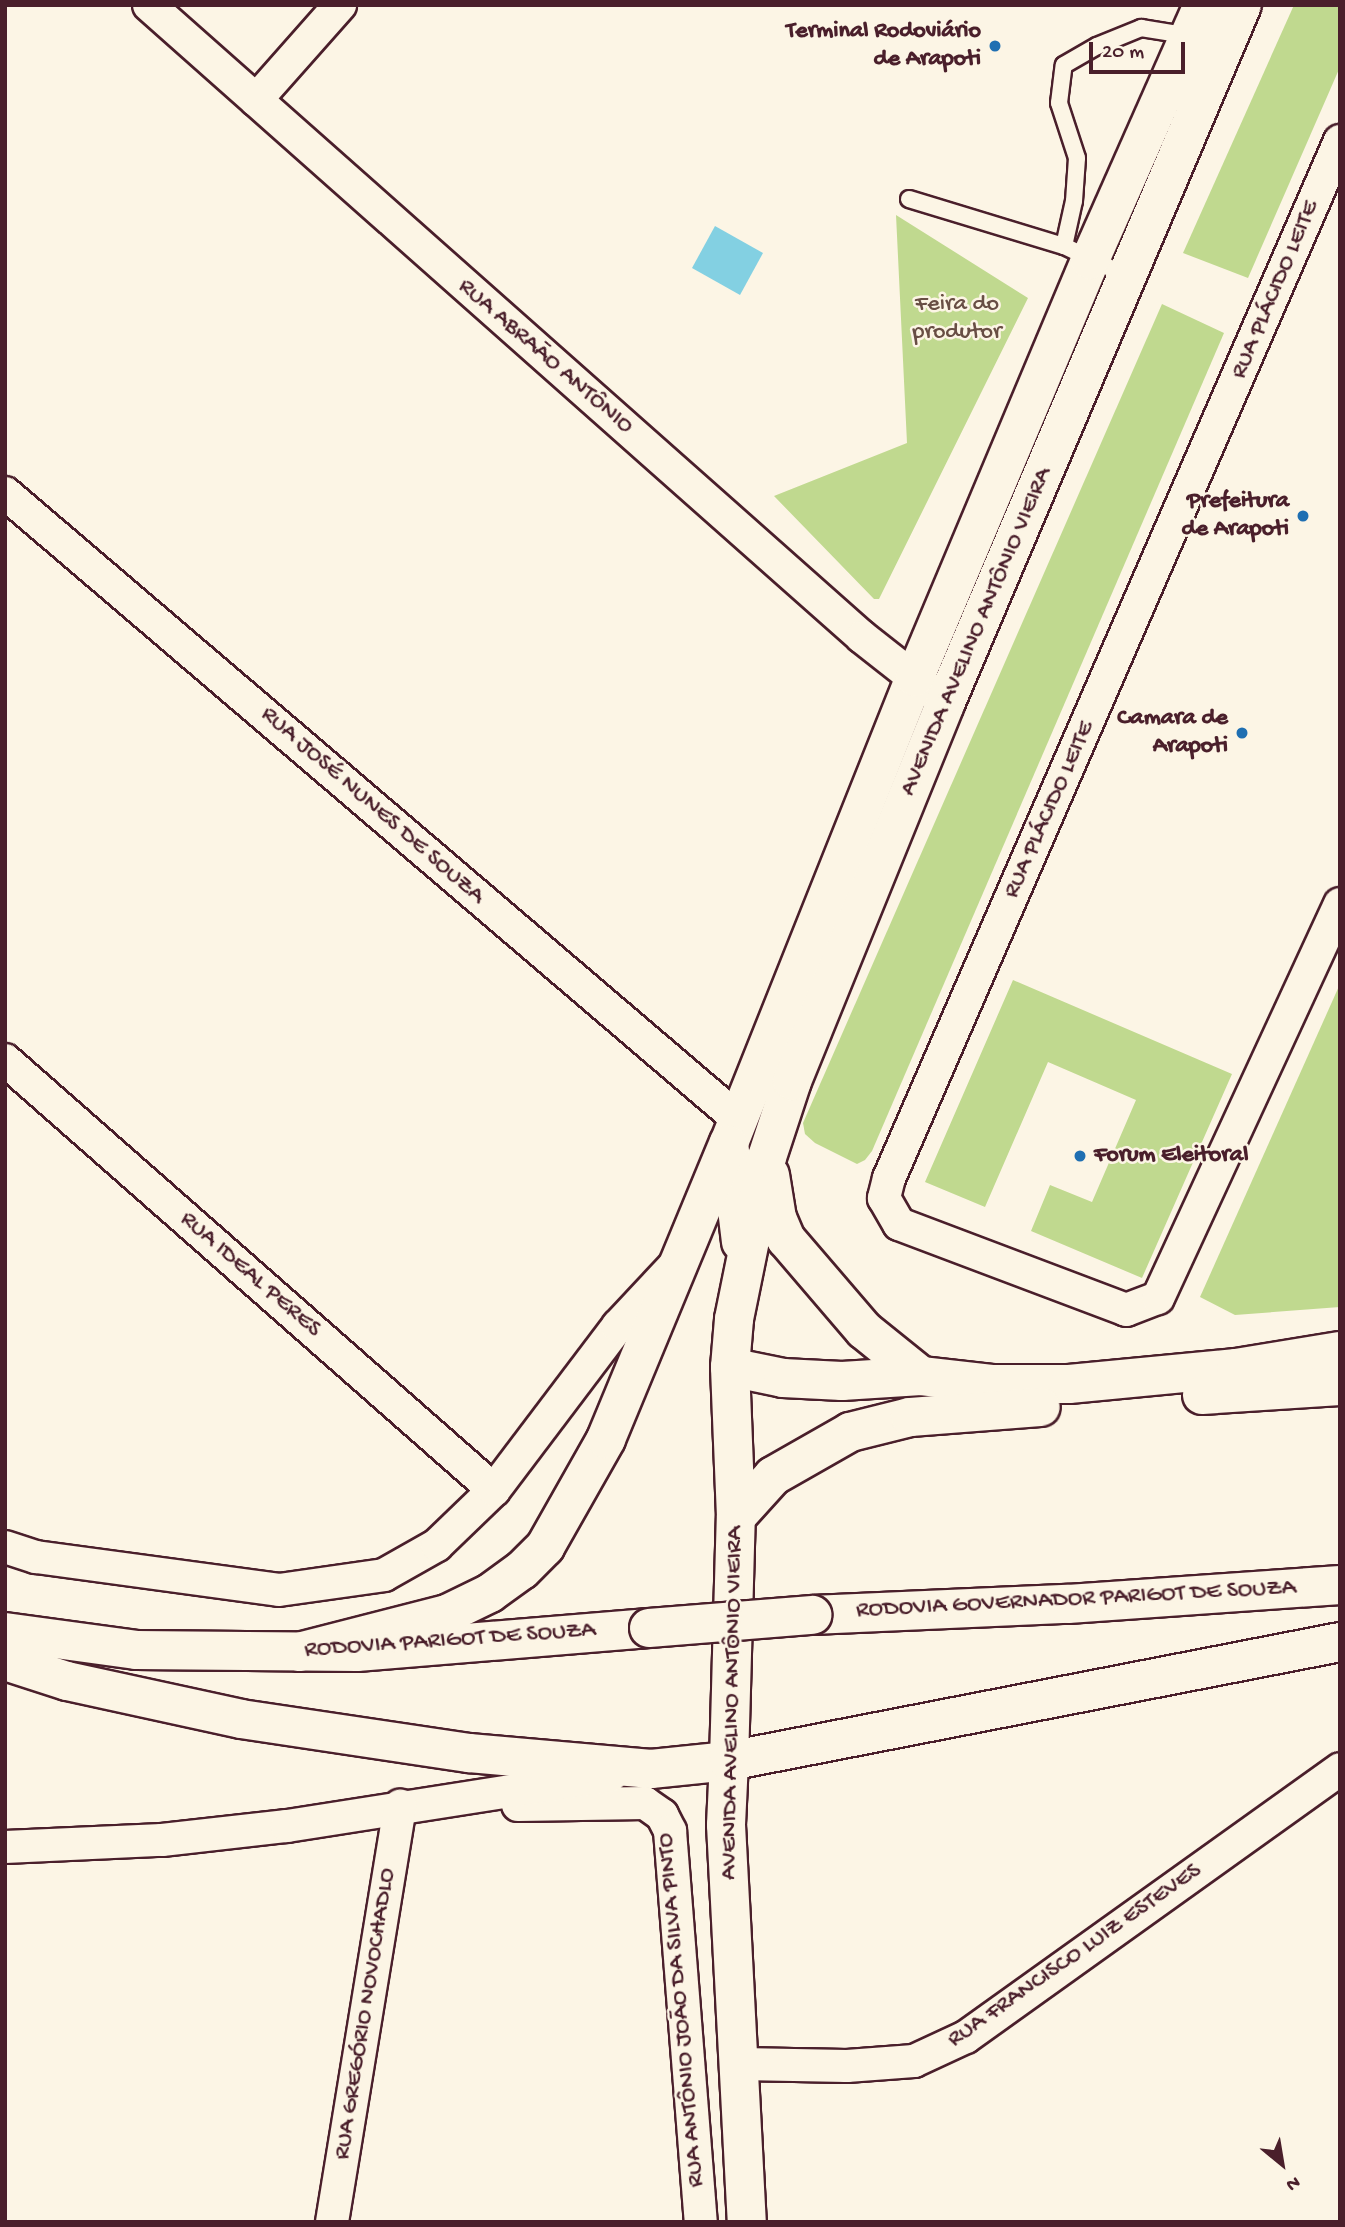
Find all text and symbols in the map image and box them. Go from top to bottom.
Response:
place label: Terminal Rodoviário de Arapoti [786,18,981,74]
scale bar [1093,28,1189,72]
marker: Terminal Rodoviário de Arapoti [987,38,1003,54]
text: 20 m [1102,41,1144,66]
street label: RUA PLÁCIDO LEITE [1225,197,1327,383]
street label: RUA ABRAÃO ANTÔNIO [451,273,639,441]
park label: Feira do produtor [913,291,1001,347]
street label: AVENIDA AVELINO ANTÔNIO VIEIRA [895,464,1059,800]
place label: Prefeitura de Arapoti [1182,488,1289,544]
marker: Prefeitura de Arapoti [1295,508,1311,524]
street label: RUA JOSÉ NUNES DE SOUZA [254,701,490,911]
place label: Camara de Arapoti [1117,705,1228,761]
street label: RUA PLÁCIDO LEITE [998,717,1102,903]
marker: Camara de Arapoti [1234,725,1250,741]
place label: Forum Eleitoral [1094,1142,1248,1170]
marker: Forum Eleitoral [1072,1148,1088,1164]
street label: RUA IDEAL PERES [173,1206,327,1344]
street label: AVENIDA AVELINO ANTÔNIO VIEIRA [716,1526,750,1880]
street label: RODOVIA GOVERNADOR PARIGOT DE SOUZA [855,1574,1297,1626]
street label: RODOVIA PARIGOT DE SOUZA [303,1616,597,1666]
street label: RUA ANTÔNIO JOÃO DA SILVA PINTO [652,1832,712,2188]
street label: RUA FRANCISCO LUIZ ESTEVES [943,1857,1207,2055]
street label: RUA GREGÓRIO NOVOCHADLO [329,1866,403,2162]
north arrow [1247,2129,1317,2199]
text: N [1282,2170,1304,2196]

